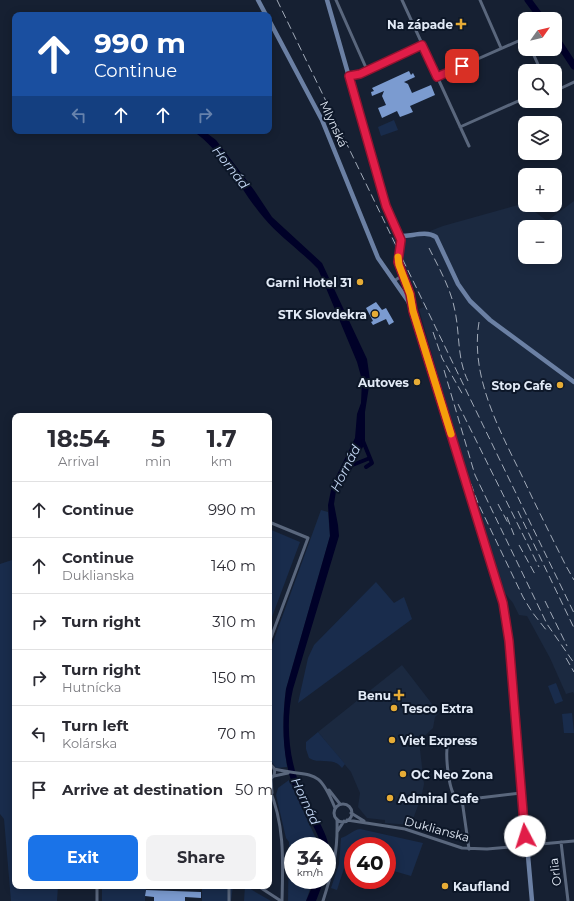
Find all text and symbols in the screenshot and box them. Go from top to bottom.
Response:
north arrow [518,12,562,56]
map controls [518,12,562,264]
place label: Na západe [387,17,453,32]
marker: Na západe [456,19,466,29]
text: 990 m [94,26,186,60]
icon: ahead [28,28,80,80]
pin [445,49,479,83]
icon: arrive [451,55,473,77]
text: Continue [94,60,177,82]
button: search [518,64,562,108]
street label: Mlynská [317,99,351,149]
icon: left [68,104,90,126]
icon: ahead [110,104,132,126]
icon: ahead [152,104,174,126]
icon: right [194,104,216,126]
button: layers [518,116,562,160]
water label: Hornád [209,142,253,192]
button: + [518,168,562,212]
button: − [518,220,562,264]
place label: Garni Hotel 31 [266,275,352,290]
marker: Garni Hotel 31 [355,277,365,287]
place label: STK Slovdekra [278,307,367,322]
marker: STK Slovdekra [370,309,380,319]
place label: Autoves [357,375,410,390]
marker: Autoves [412,377,422,387]
place label: Stop Cafe [492,378,552,393]
marker: Stop Cafe [555,380,565,390]
text: 18:54 [47,424,110,453]
text: 5 [151,424,165,453]
text: 1.7 [206,424,237,453]
water label: Hornád [326,442,364,494]
text: Arrival [58,453,99,469]
text: min [145,453,171,469]
text: km [211,453,232,469]
icon: ahead [28,499,50,521]
text: Continue [62,500,134,519]
text: 990 m [208,500,256,519]
text: Continue [62,548,134,567]
icon: ahead [28,555,50,577]
text: 140 m [211,556,256,575]
text: Duklianska [62,567,134,583]
icon: right [28,611,50,633]
text: Turn right [62,612,141,631]
text: 310 m [212,612,256,631]
text: Turn right [62,660,141,679]
icon: right [28,667,50,689]
text: 150 m [212,668,256,687]
text: Hutnícka [62,679,121,695]
place label: Benu [358,688,391,703]
marker: Benu [394,690,404,700]
place label: Tesco Extra [402,701,473,716]
marker: Tesco Extra [389,703,399,713]
text: Turn left [62,716,129,735]
icon: left [28,723,50,745]
text: 70 m [218,724,256,743]
place label: Viet Express [399,733,478,748]
text: Kolárska [62,735,117,751]
marker: Viet Express [387,735,397,745]
place label: OC Neo Zona [411,767,493,782]
marker: OC Neo Zona [398,769,408,779]
water label: Hornád [288,775,324,827]
icon: arrive [28,779,50,801]
text: Arrive at destination [62,780,223,799]
text: 50 m [235,780,273,799]
place label: Admiral Cafe [397,791,479,806]
marker: Admiral Cafe [385,793,395,803]
street label: Duklianska [403,813,471,845]
position arrow [504,815,546,857]
button: Exit [28,835,138,881]
button: Share [146,835,256,881]
speed limit sign: 40 [344,837,396,889]
text: 34 [297,846,323,870]
street label: Orlia [546,857,564,887]
text: km/h [297,866,323,879]
place label: Kaufland [453,879,510,894]
marker: Kaufland [440,881,450,891]

